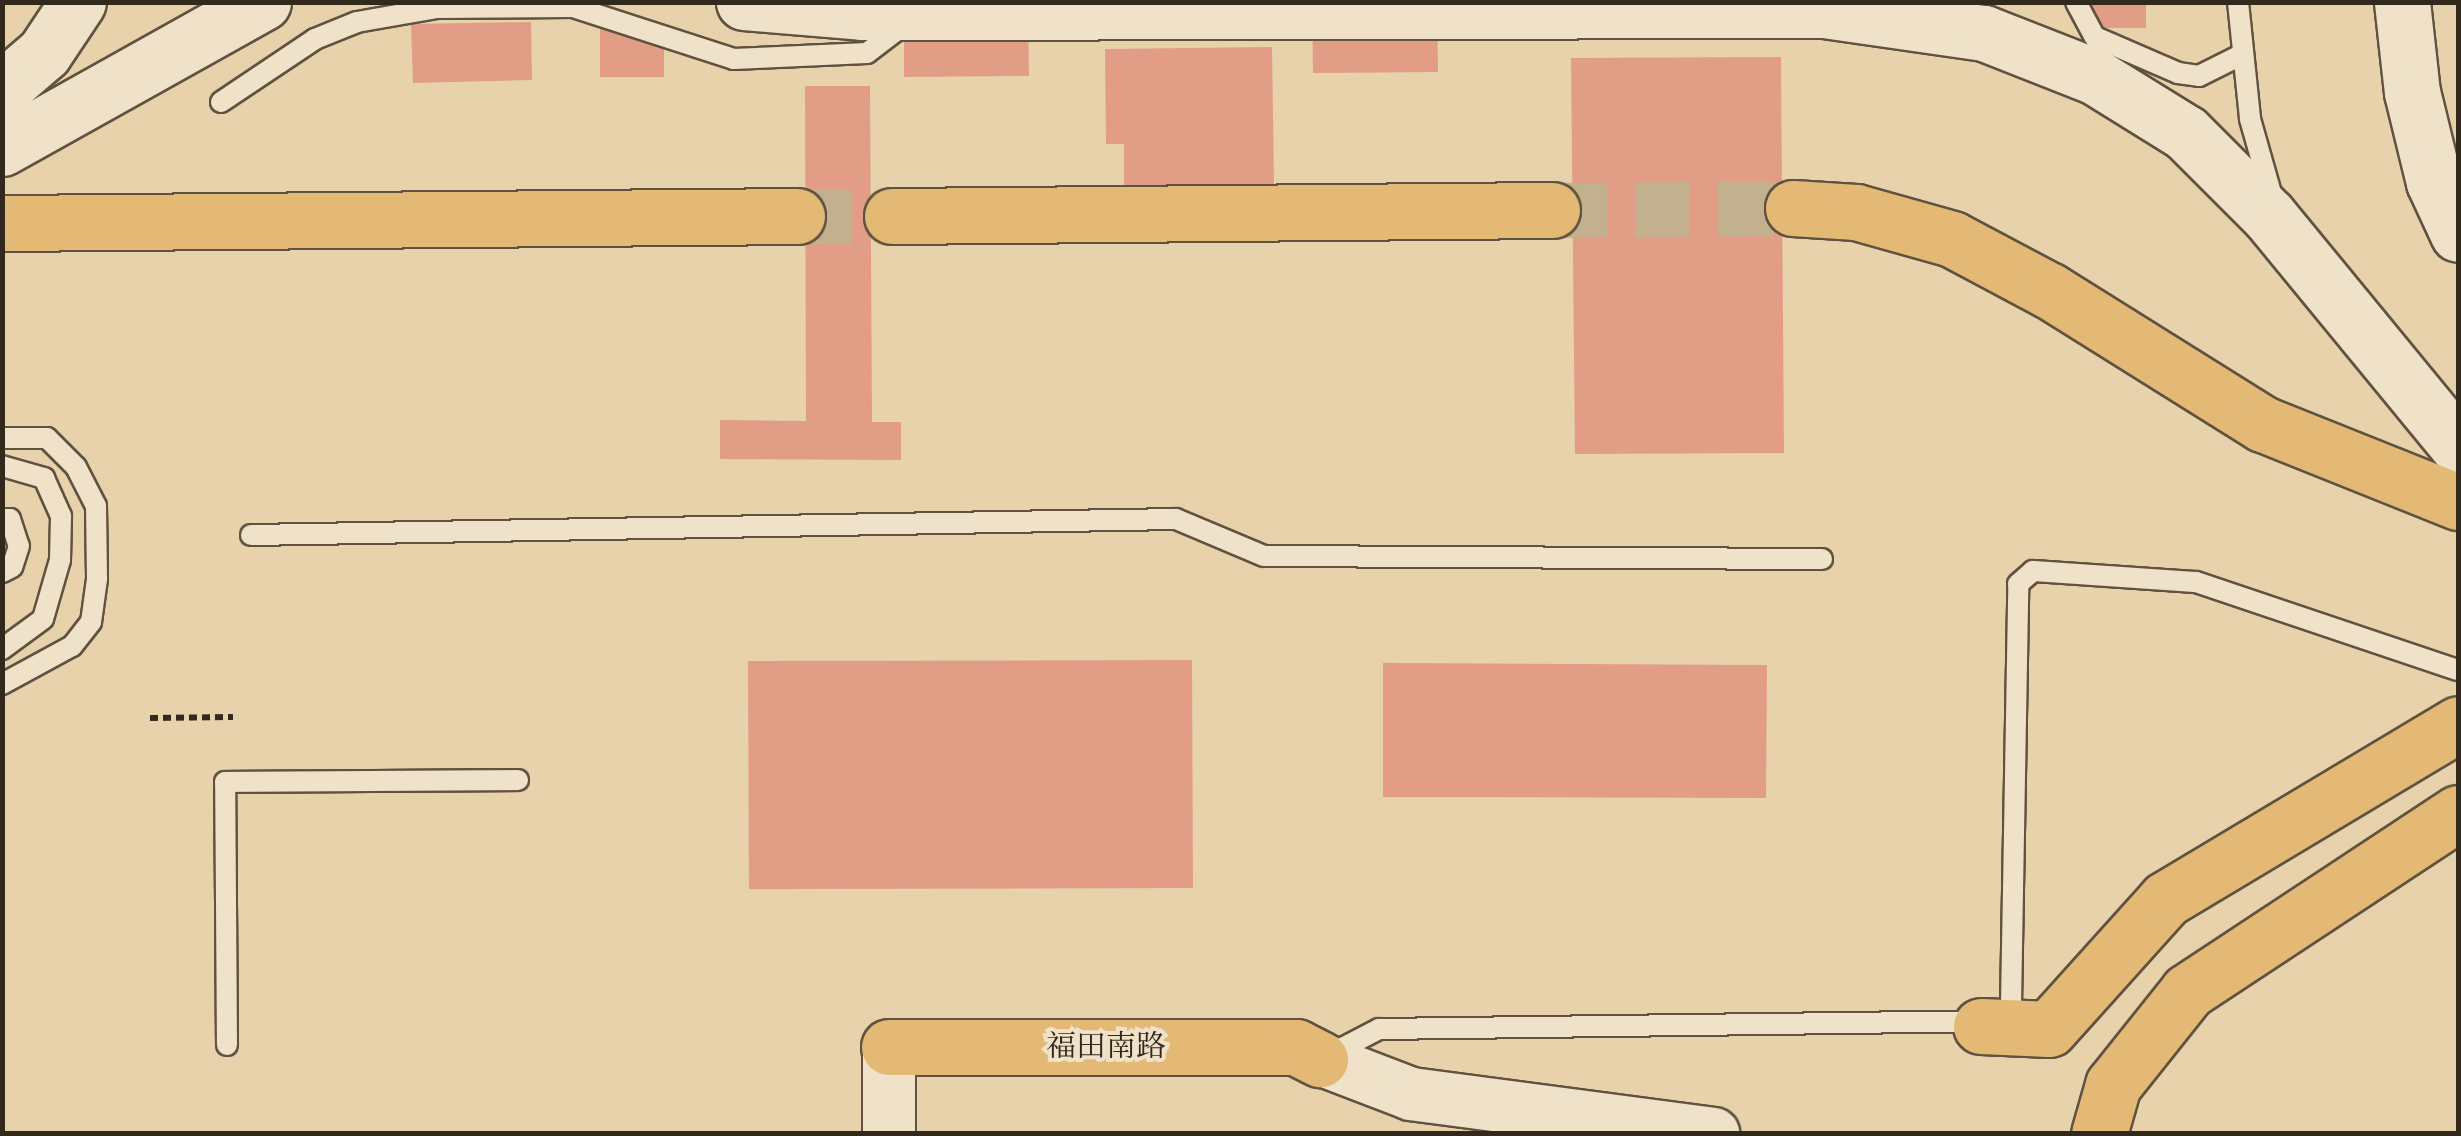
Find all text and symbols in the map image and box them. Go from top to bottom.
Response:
street label: 福田南路 [1046,1029,1166,1065]

